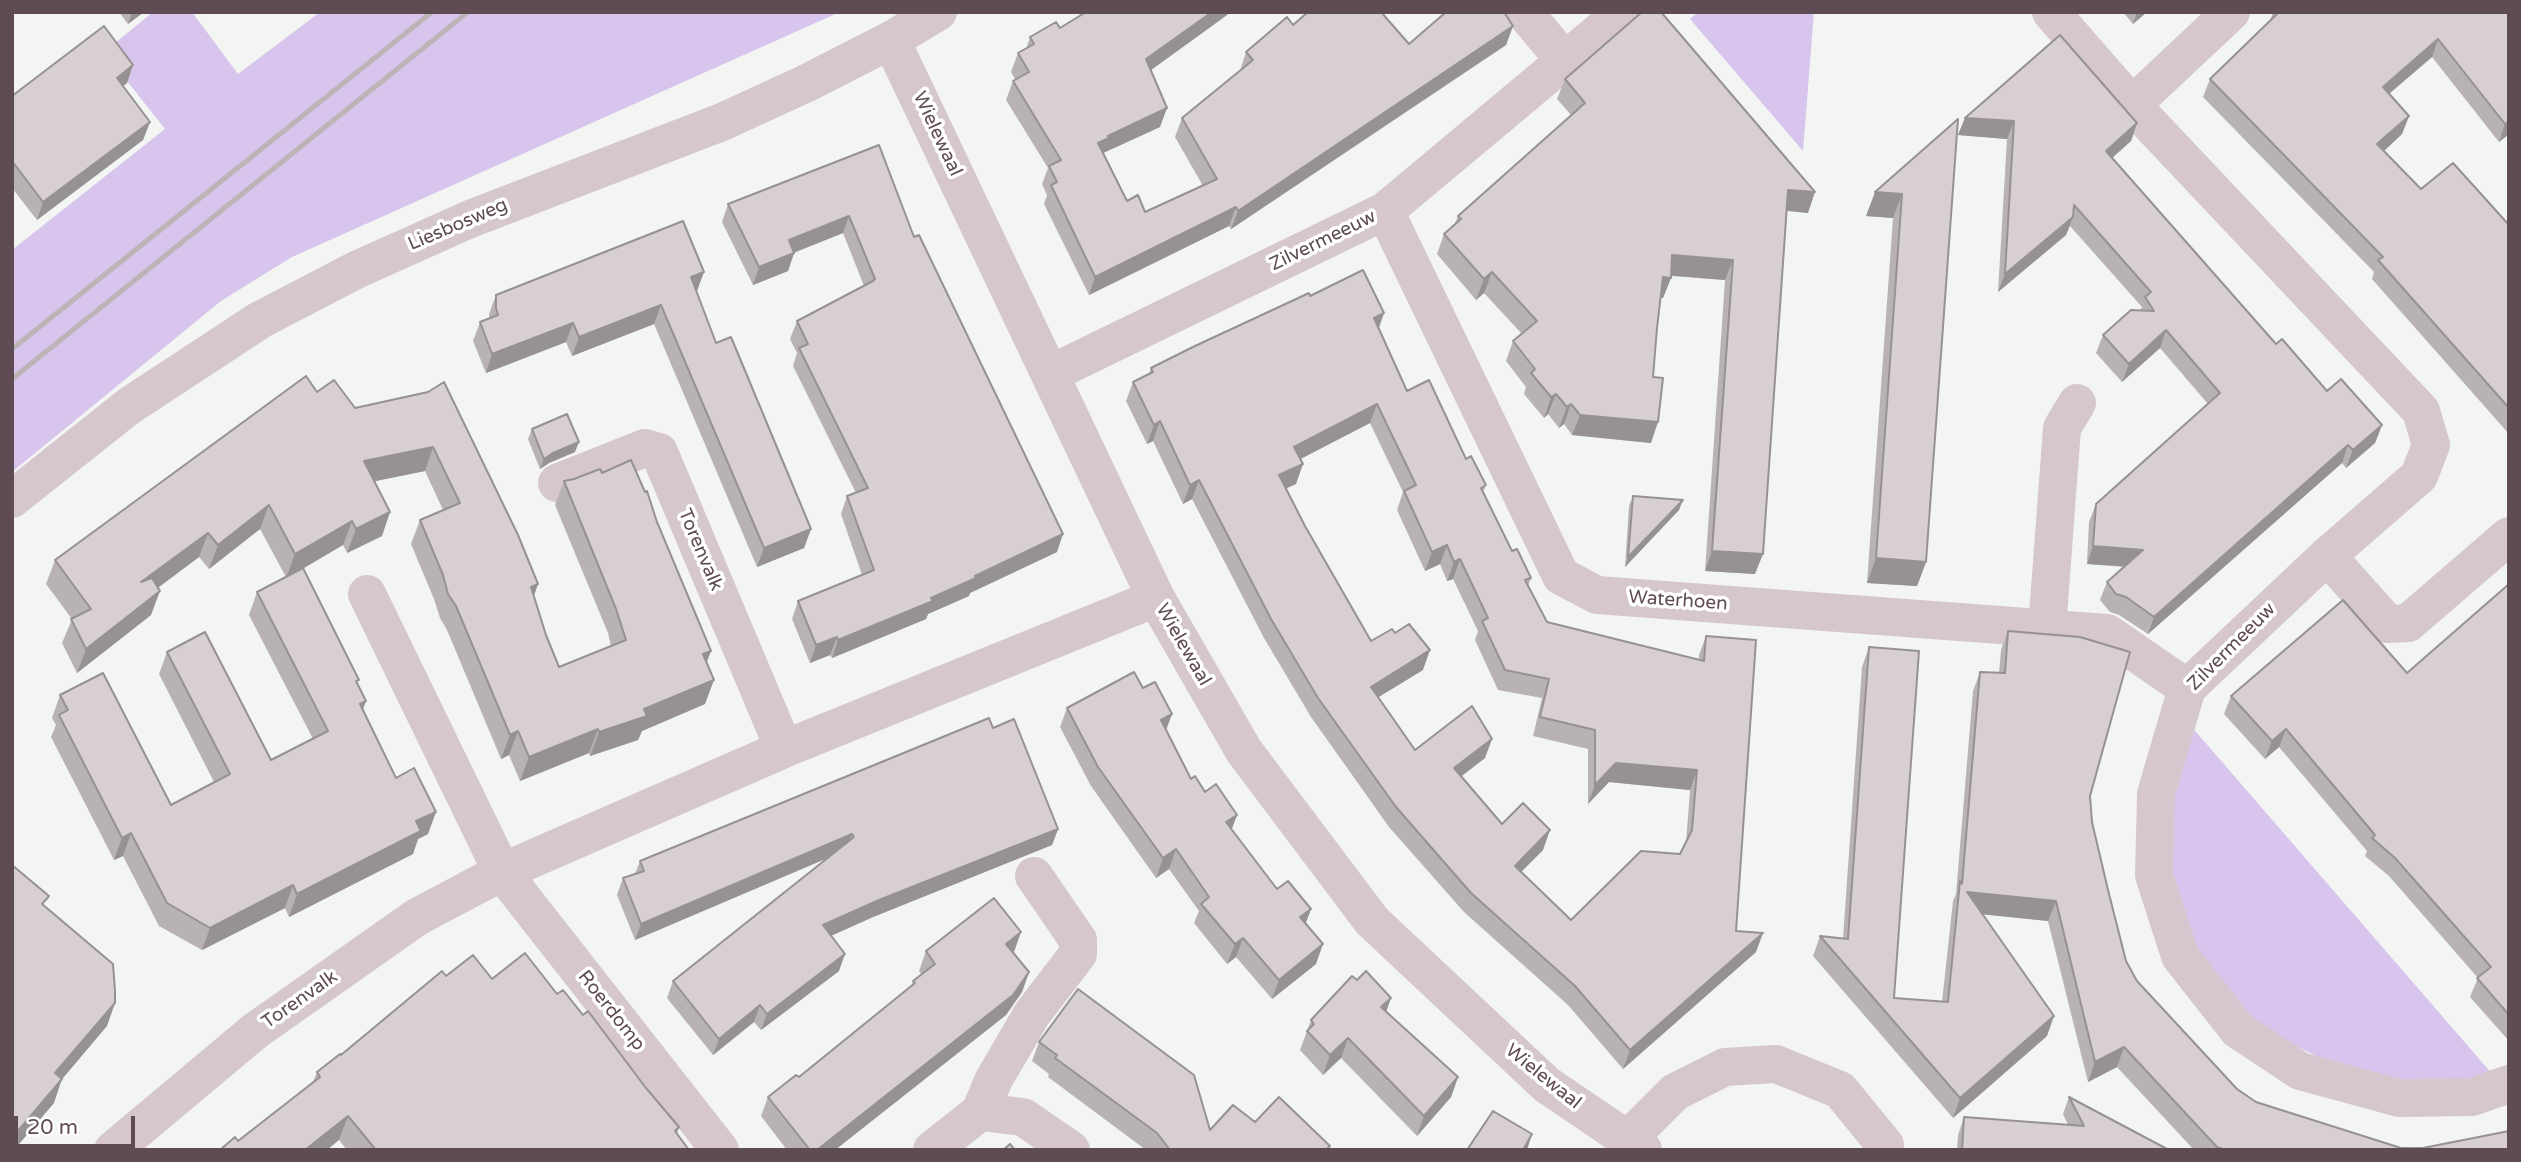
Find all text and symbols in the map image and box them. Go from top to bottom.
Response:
street label: Wielewaal [907,88,967,180]
street label: Liesbosweg [405,194,511,256]
street label: Zilvermeeuw [1266,206,1380,276]
street label: Torenvalk [673,506,727,594]
street label: Waterhoen [1628,586,1728,616]
street label: Zilvermeeuw [2183,598,2281,696]
street label: Wielewaal [1150,600,1216,690]
street label: Torenvalk [258,966,342,1034]
street label: Roerdomp [573,966,649,1056]
street label: Wielewaal [1500,1040,1586,1114]
scale bar [18,1102,138,1146]
text: 20 m [27,1115,78,1140]

